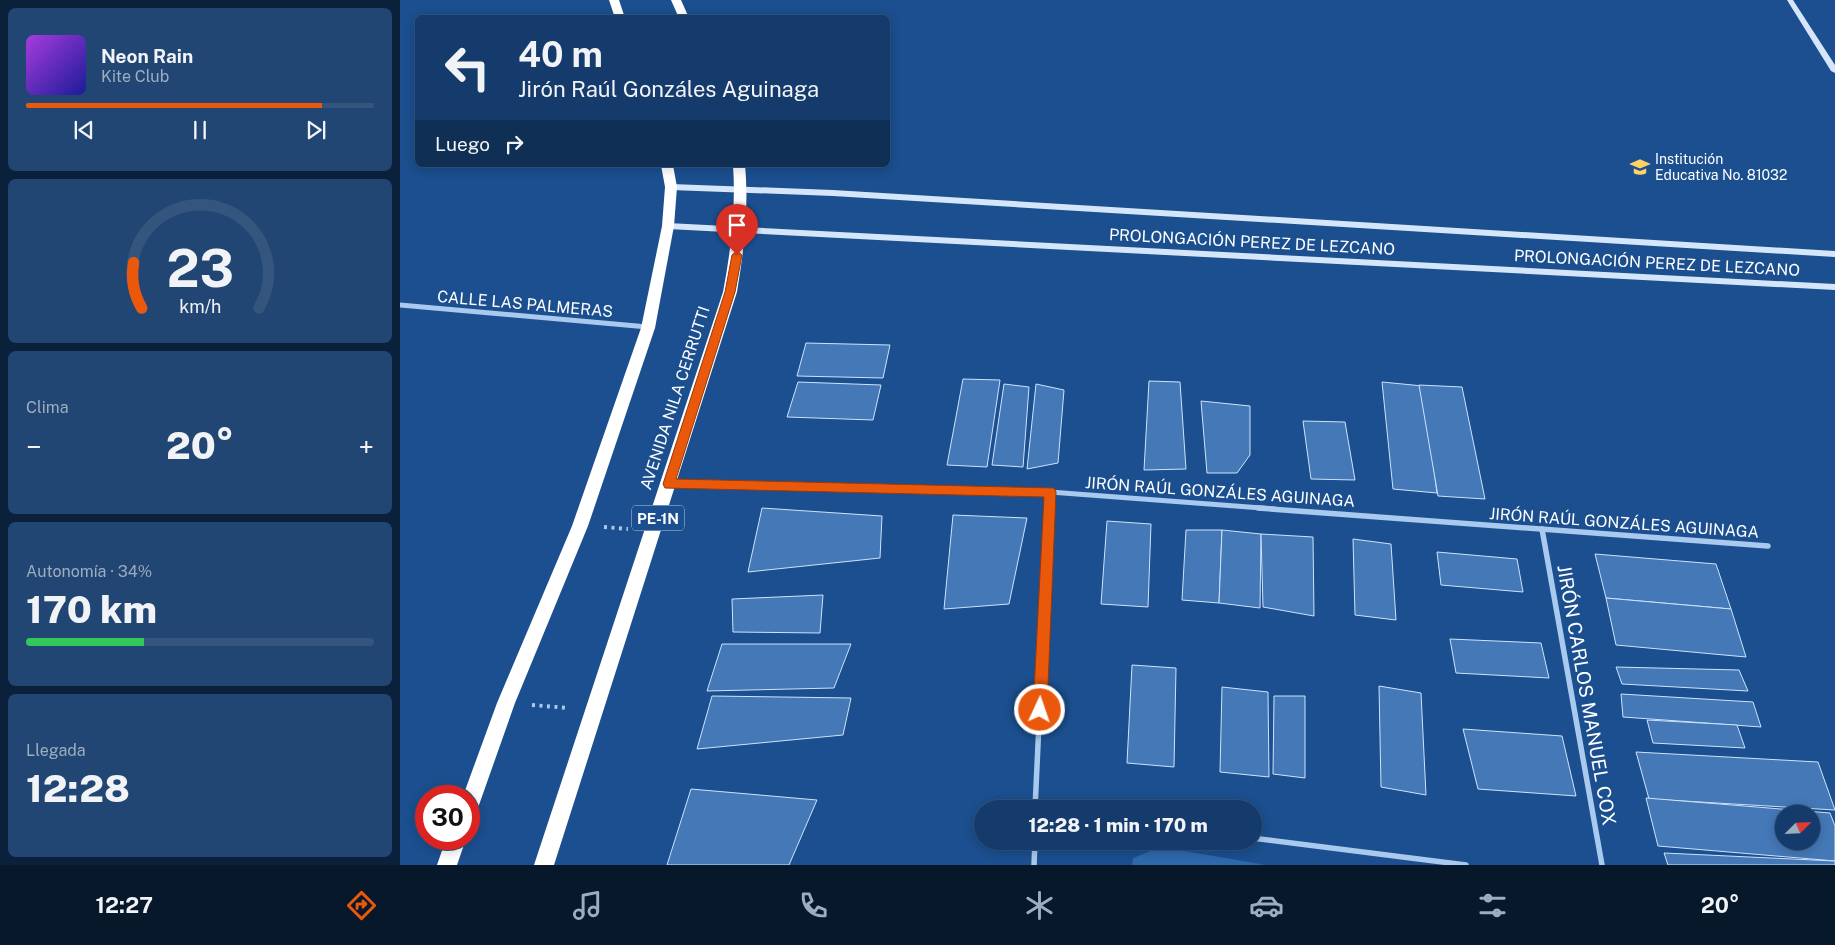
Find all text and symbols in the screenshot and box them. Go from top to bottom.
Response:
text: 40 m [518,34,603,75]
icon: left [435,35,500,100]
text: Neon Rain [101,45,193,67]
text: Kite Club [101,67,169,86]
text: Jirón Raúl Gonzáles Aguinaga [518,76,819,102]
icon: previous [70,116,98,144]
icon: pause [186,116,214,144]
icon: next [302,116,330,144]
icon: right [500,130,528,158]
text: Luego [435,133,490,155]
place label: Institución Educativa No. 81032 [1655,151,1787,183]
school or university icon: Institución Educativa No. 81032 [1629,156,1651,178]
pin [716,204,758,255]
icon: arrive [723,211,751,239]
street label: PROLONGACIÓN PEREZ DE LEZCANO [1108,224,1396,259]
text: 23 [166,238,234,299]
street label: PROLONGACIÓN PEREZ DE LEZCANO [1513,245,1801,280]
street label: CALLE LAS PALMERAS [436,287,614,321]
text: km/h [179,296,221,317]
street label: AVENIDA NILA CERRUTTI [636,304,714,492]
text: Clima [26,398,69,417]
text: 20° [166,423,234,468]
text: − [26,430,42,463]
text: + [358,430,374,463]
street label: JIRÓN RAÚL GONZÁLES AGUINAGA [1084,472,1356,511]
street label: JIRÓN RAÚL GONZÁLES AGUINAGA [1488,503,1760,542]
road number: PE-1N [632,506,684,530]
text: Autonomía · 34% [26,562,152,581]
street label: JIRÓN CARLOS MANUEL COX [1553,563,1621,827]
text: 170 km [26,587,157,632]
position arrow [1013,683,1065,735]
text: Llegada [26,741,86,760]
text: 12:28 [26,766,130,811]
speed limit sign: 30 [415,785,480,850]
north arrow [1775,805,1820,850]
map controls [1775,805,1820,850]
text: 12:28 · 1 min · 170 m [1028,814,1208,836]
icon: directions [344,888,379,923]
icon: music [570,888,605,923]
icon: phone [796,888,831,923]
icon: climate [1022,888,1057,923]
icon: car [1249,888,1284,923]
icon: filters [1475,888,1510,923]
text: 12:27 [96,892,153,918]
text: 20° [1701,892,1739,918]

